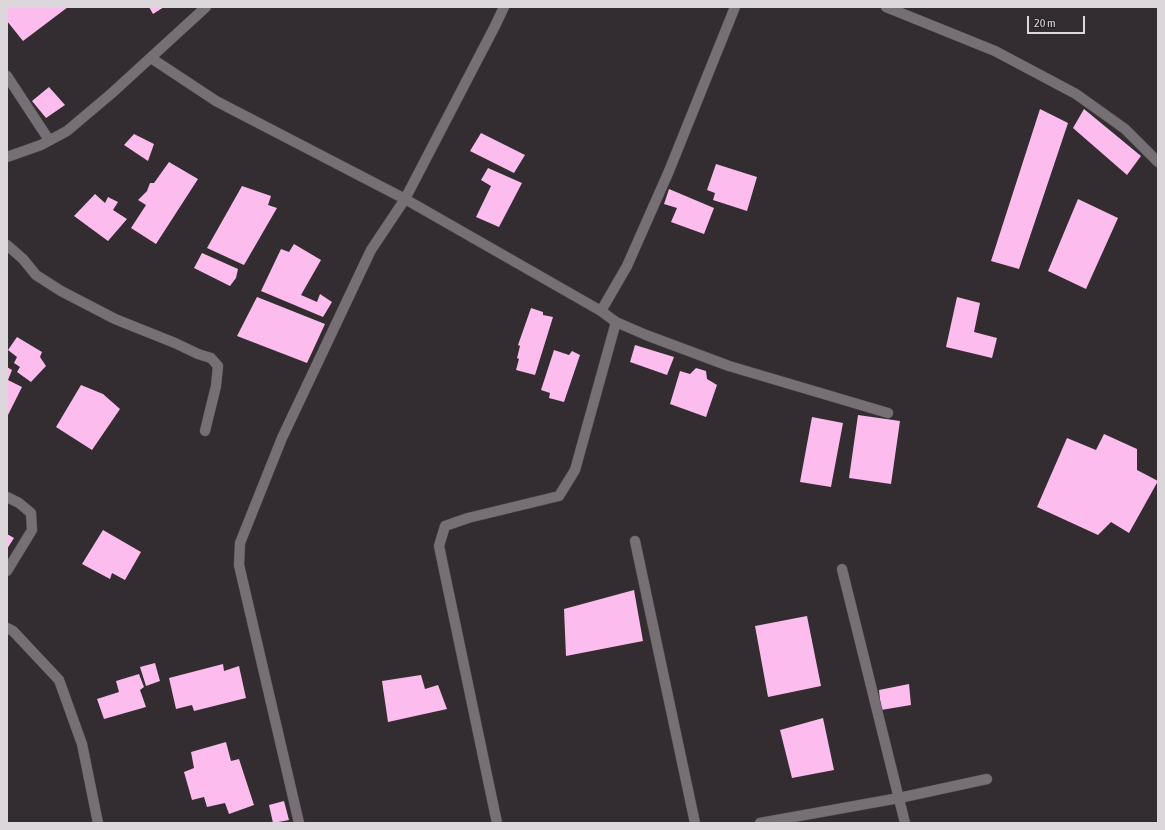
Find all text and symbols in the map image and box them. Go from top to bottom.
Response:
scale bar [1029,8,1087,34]
text: 20 m [1034,16,1056,30]

